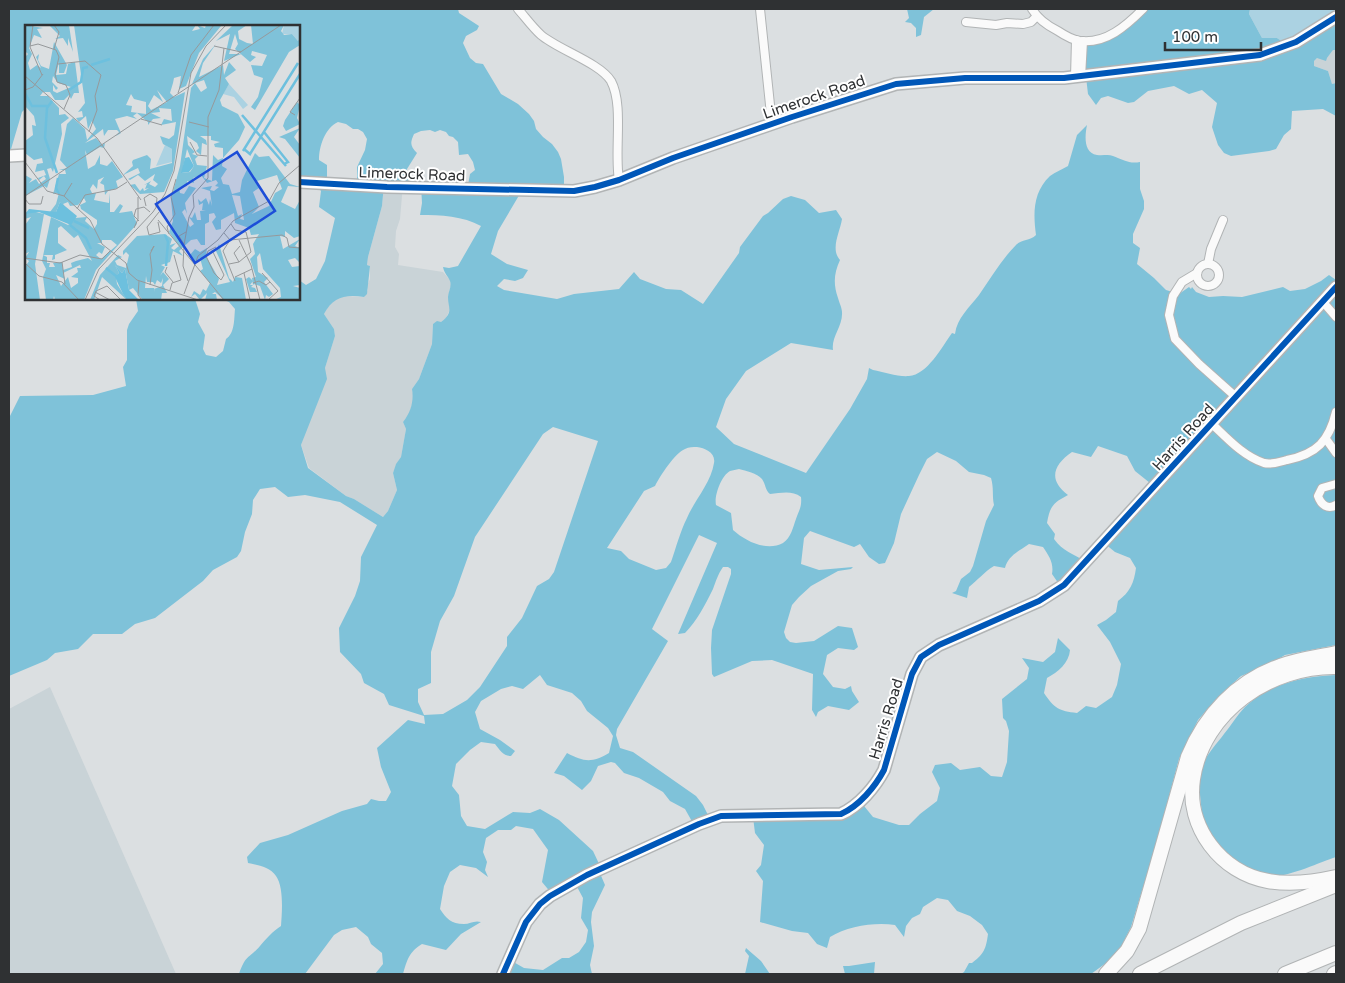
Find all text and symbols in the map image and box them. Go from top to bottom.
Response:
scale bar [1165,20,1261,52]
inset map [25,25,300,300]
text: 100 m [1172,28,1218,46]
street label: Limerock Road [760,71,868,123]
street label: Limerock Road [358,163,466,185]
street label: Harris Road [1148,400,1218,474]
street label: Harris Road [865,676,907,762]

